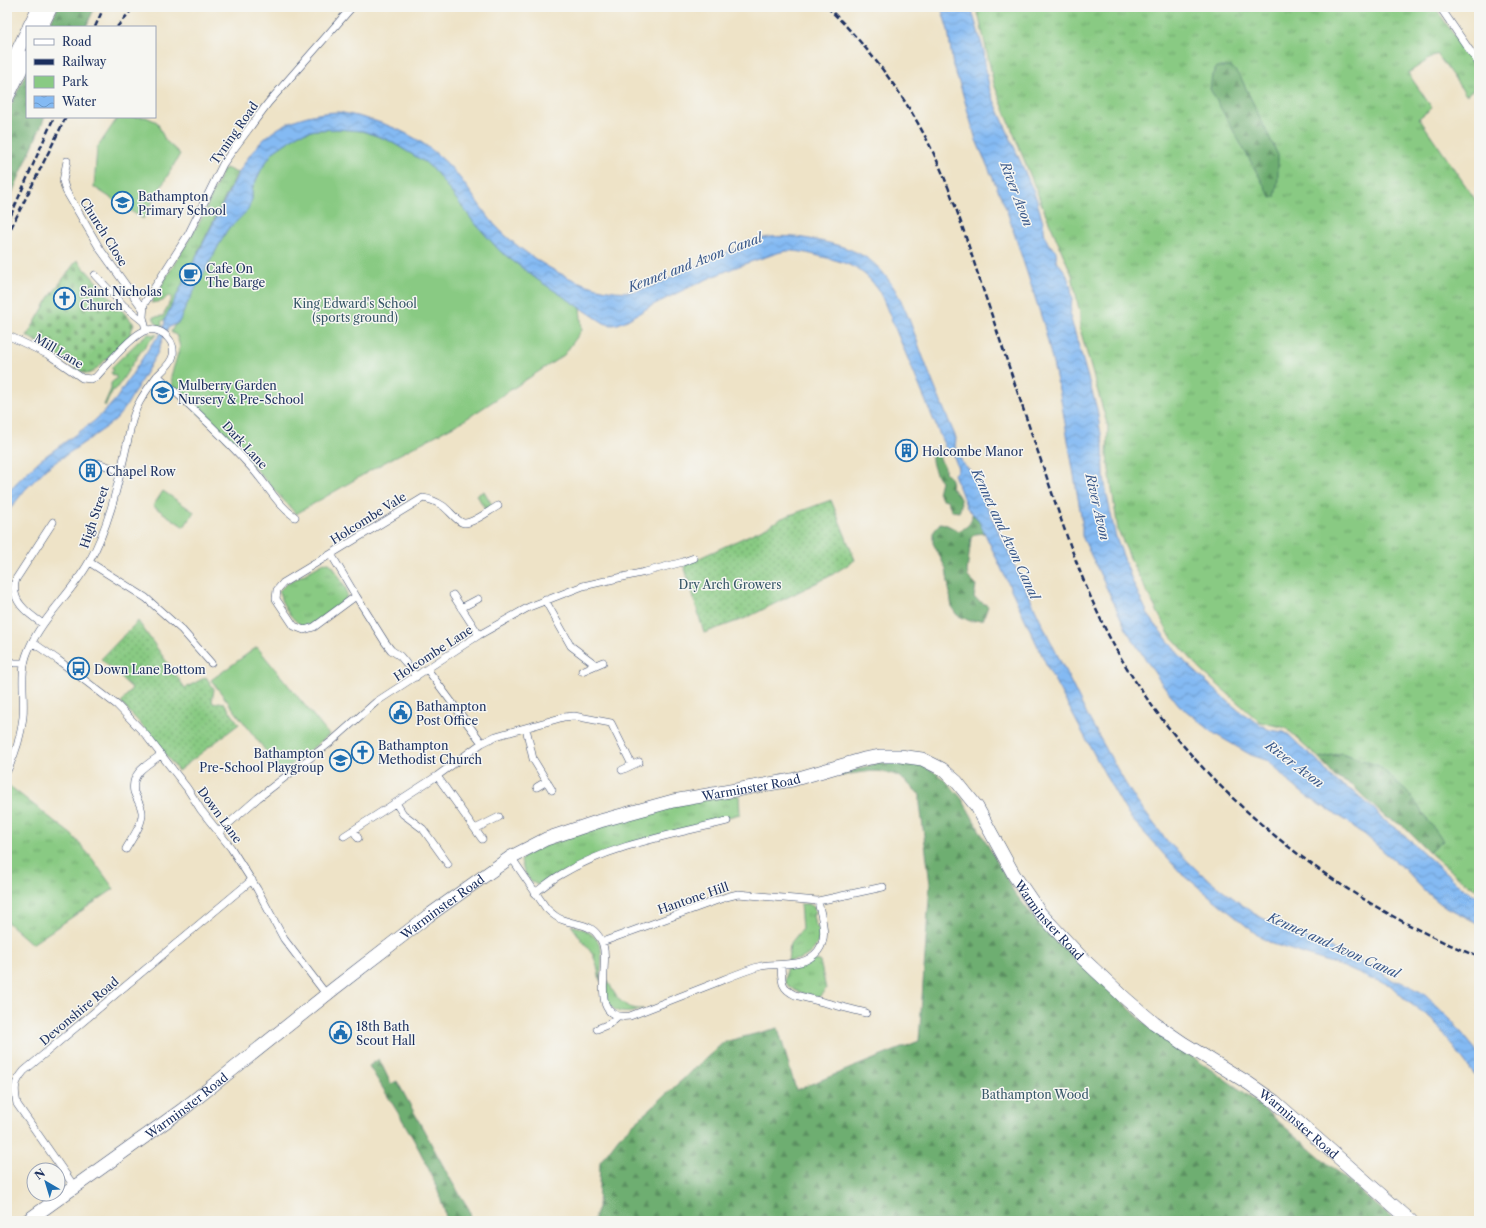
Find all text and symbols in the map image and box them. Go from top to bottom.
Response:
legend [26,26,156,118]
text: Road [62,34,92,49]
text: Railway [62,54,107,69]
text: Park [62,74,89,89]
text: Water [61,94,96,109]
street label: Tyning Road [207,98,262,167]
water label: River Avon [997,158,1037,229]
place label: Bathampton Primary School [138,189,226,218]
school or university icon: Bathampton Primary School [109,190,135,216]
street label: Church Close [77,195,131,269]
water label: Kennet and Avon Canal [625,228,766,295]
place label: Cafe On The Barge [206,261,265,290]
cafe icon: Cafe On The Barge [177,262,203,288]
place label: Saint Nicholas Church [80,284,162,313]
church icon: Saint Nicholas Church [51,285,77,311]
park label: King Edward's School (sports ground) [293,296,417,325]
street label: Mill Lane [32,331,86,372]
place label: Mulberry Garden Nursery & Pre-School [178,378,304,407]
school or university icon: Mulberry Garden Nursery & Pre-School [150,379,176,405]
street label: Dark Lane [219,418,271,472]
building icon: Holcombe Manor [893,438,919,464]
place label: Holcombe Manor [922,444,1023,459]
building icon: Chapel Row [77,458,103,484]
place label: Chapel Row [106,464,177,479]
water label: Kennet and Avon Canal [968,465,1044,604]
water label: River Avon [1082,471,1113,542]
street label: High Street [76,483,112,550]
street label: Holcombe Vale [327,489,409,547]
park label: Dry Arch Growers [679,577,781,592]
street label: Holcombe Lane [391,622,476,684]
bus stop icon: Down Lane Bottom [65,656,91,682]
place label: Down Lane Bottom [94,662,206,677]
place label: Bathampton Post Office [416,699,487,728]
public building icon: Bathampton Post Office [388,700,414,726]
water label: River Avon [1262,737,1327,791]
place label: Bathampton Methodist Church [378,738,483,767]
church icon: Bathampton Methodist Church [349,739,375,765]
place label: Bathampton Pre-School Playgroup [199,746,324,775]
school or university icon: Bathampton Pre-School Playgroup [327,747,353,773]
street label: Warminster Road [700,770,803,803]
street label: Down Lane [195,784,246,846]
street label: Warminster Road [397,871,487,943]
street label: Warminster Road [1011,876,1088,963]
street label: Hantone Hill [656,879,731,917]
water label: Kennet and Avon Canal [1265,908,1404,982]
street label: Devonshire Road [37,973,122,1048]
place label: 18th Bath Scout Hall [356,1019,416,1048]
public building icon: 18th Bath Scout Hall [327,1020,353,1046]
street label: Warminster Road [141,1069,231,1142]
street label: Warminster Road [1255,1085,1342,1162]
park label: Bathampton Wood [981,1087,1089,1102]
north arrow [26,1162,66,1202]
text: N [32,1165,48,1183]

